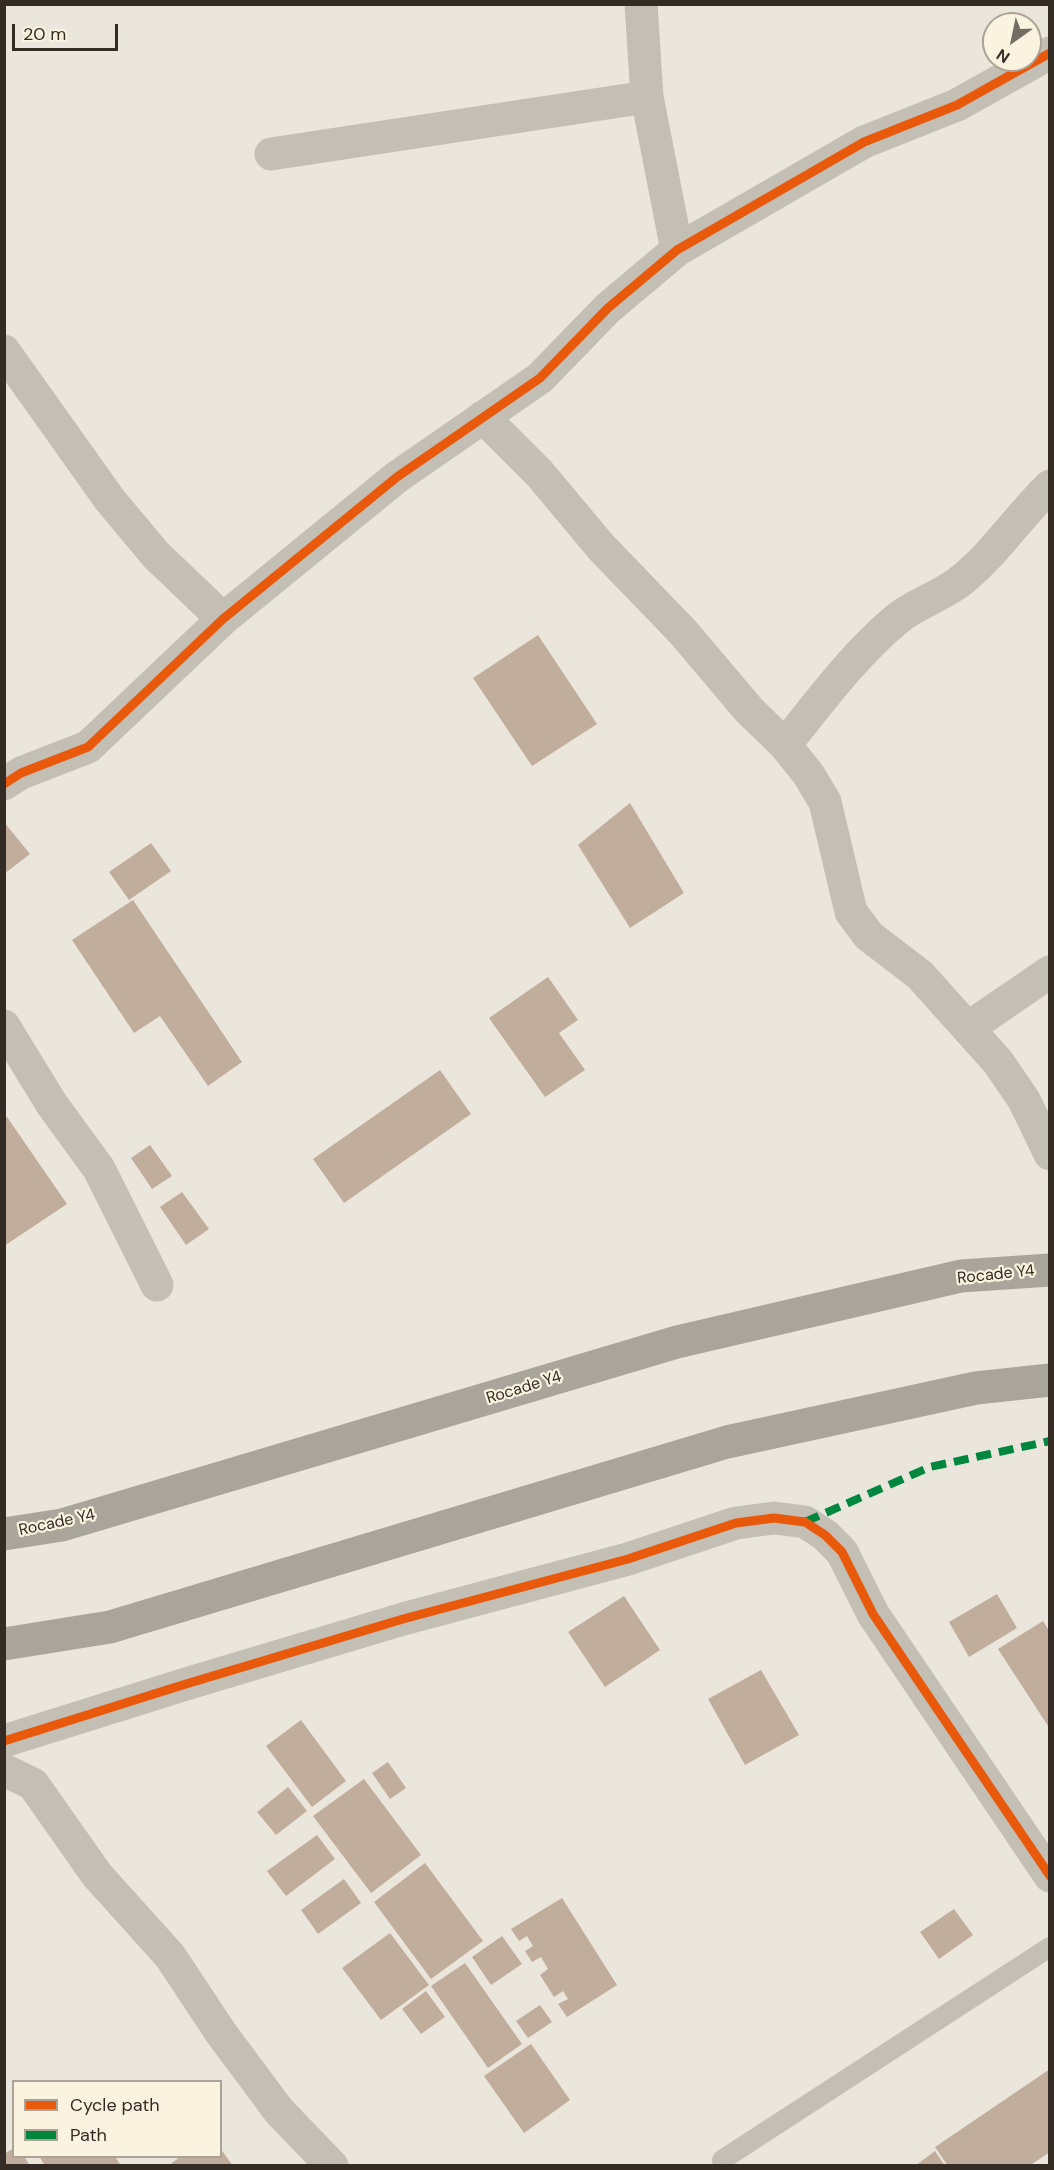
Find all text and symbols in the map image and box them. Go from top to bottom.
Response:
scale bar [15,12,122,50]
north arrow [982,12,1042,72]
text: 20 m [23,22,66,46]
text: N [992,44,1014,68]
street label: Rocade Y4 [956,1261,1036,1289]
street label: Rocade Y4 [484,1367,564,1409]
street label: Rocade Y4 [17,1506,97,1540]
legend [12,2080,222,2158]
text: Cycle path [70,2093,160,2117]
text: Path [70,2123,107,2147]

